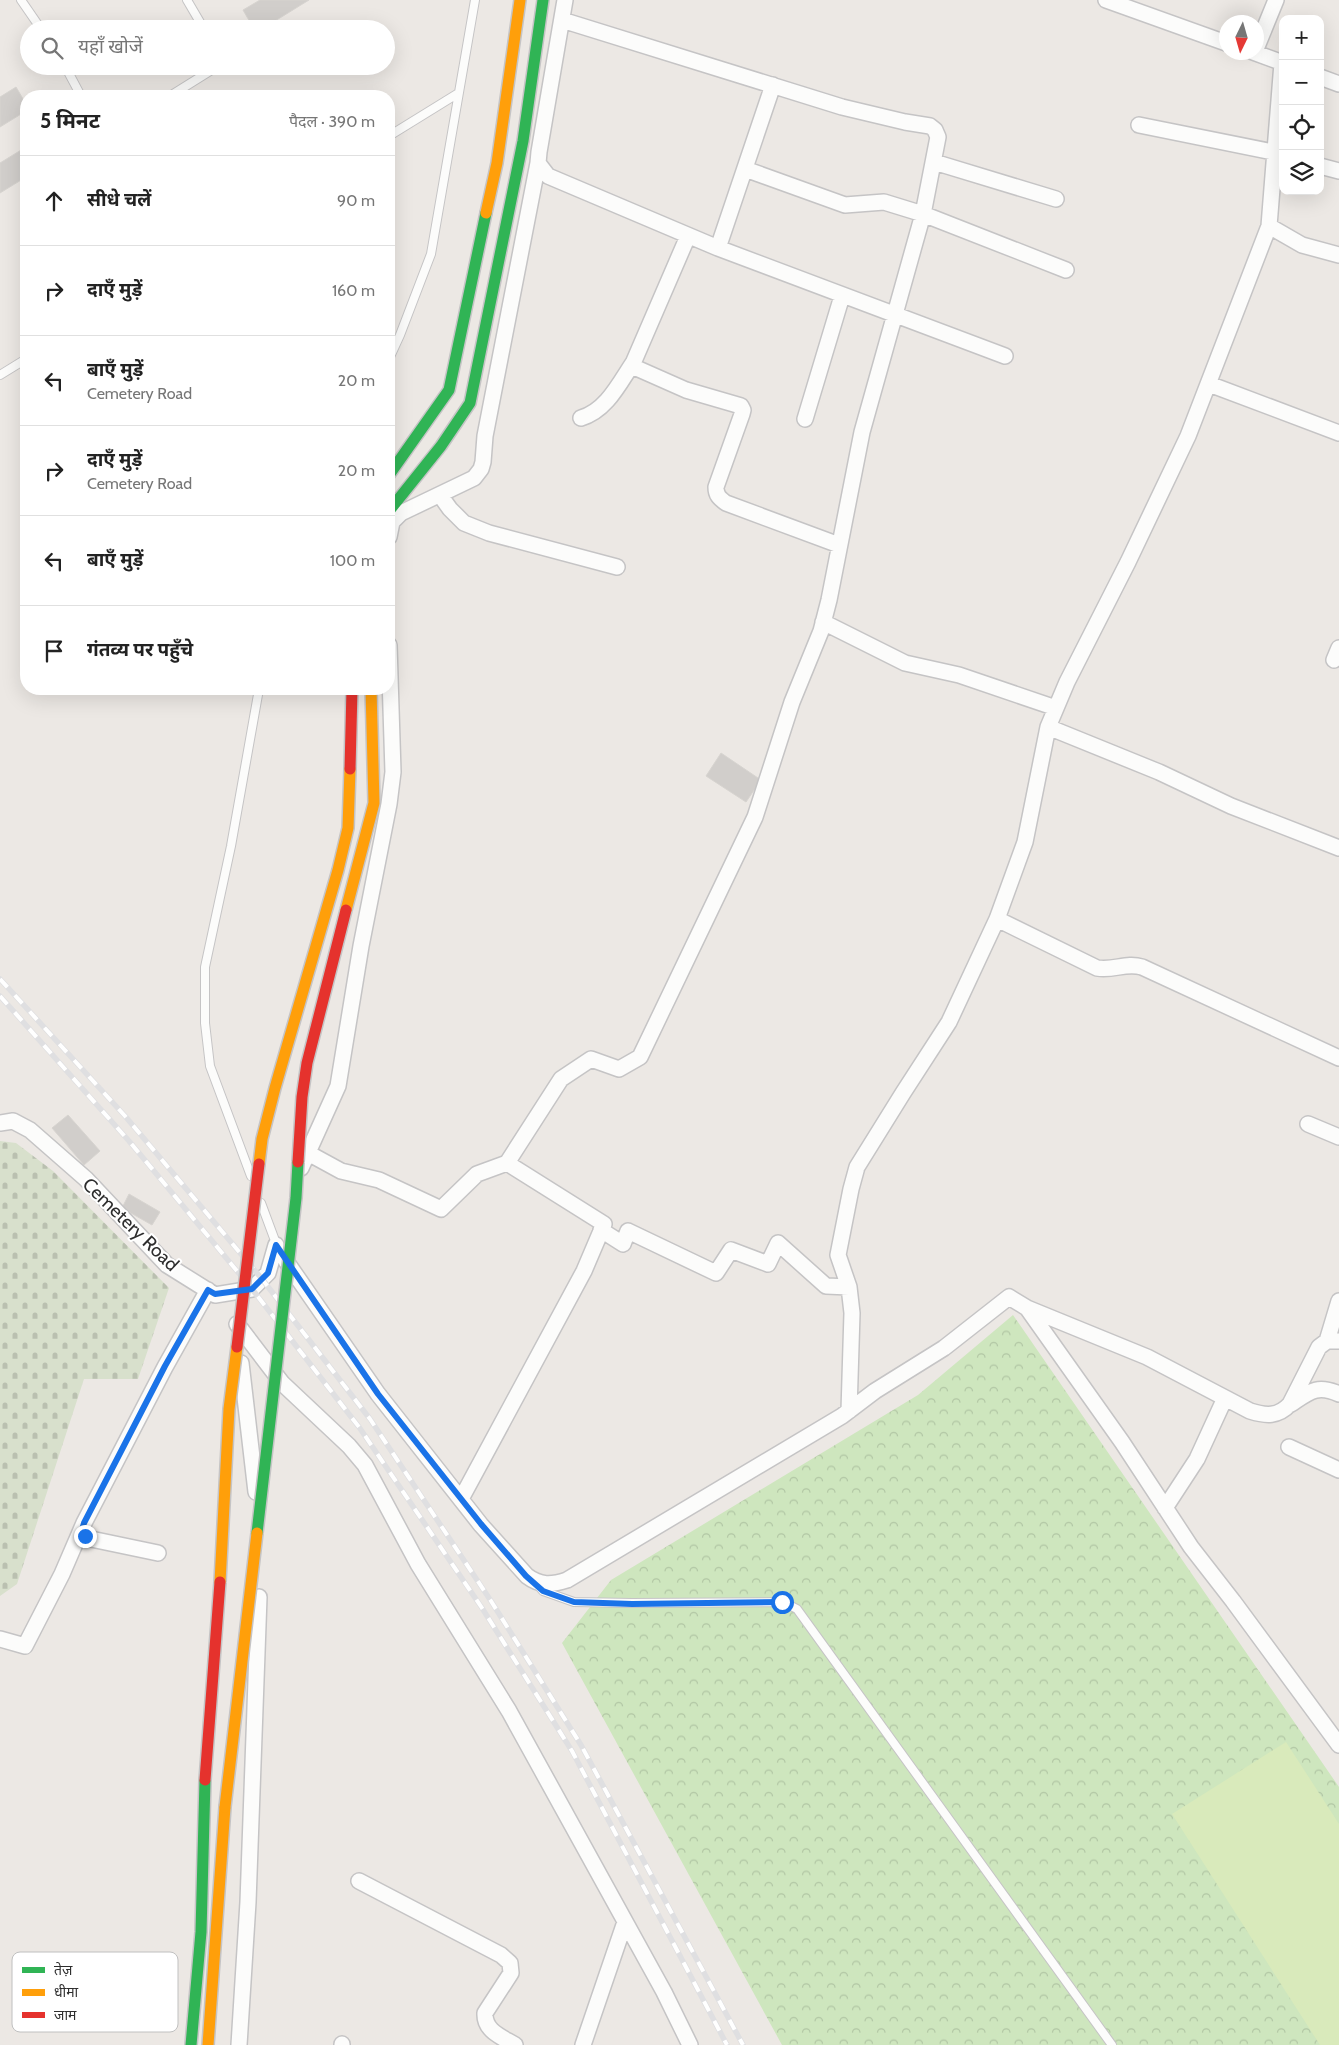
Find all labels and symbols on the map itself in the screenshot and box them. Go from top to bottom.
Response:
north arrow [1219,15,1264,60]
street label: Cemetery Road [78,1173,183,1276]
route end [74,1525,97,1548]
route start [771,1591,794,1614]
legend [12,1952,178,2032]
text: तेज़ [54,1961,73,1979]
text: धीमा [54,1983,79,2001]
text: जाम [54,2006,77,2024]

